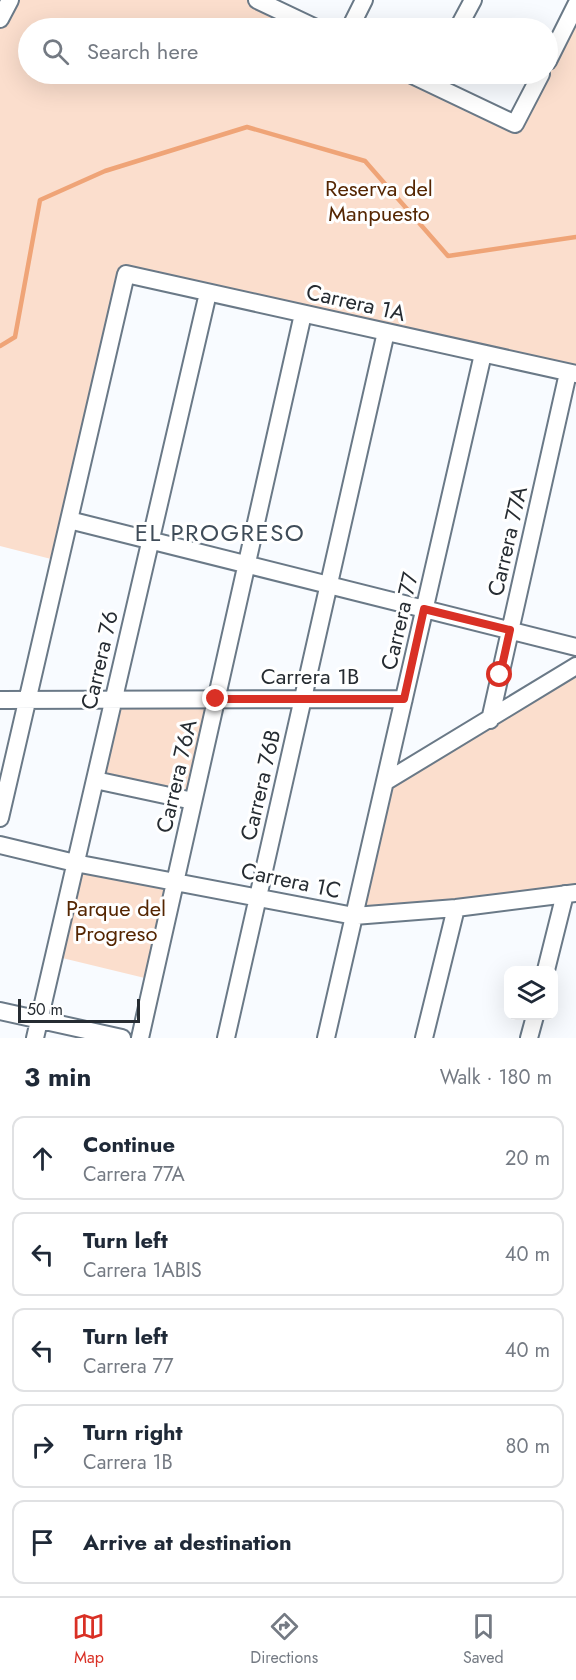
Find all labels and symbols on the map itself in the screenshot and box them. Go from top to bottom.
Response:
park label: Reserva del Manpuesto [325,172,433,229]
street label: Carrera 1A [303,275,409,329]
street label: Carrera 77A [479,482,535,599]
district label: EL PROGRESO [135,515,305,550]
street label: Carrera 77 [372,568,426,673]
street label: Carrera 76 [72,607,126,713]
street label: Carrera 1B [261,660,359,692]
route start [486,661,512,687]
route end [202,685,228,711]
street label: Carrera 76A [147,716,205,836]
street label: Carrera 76B [232,726,288,844]
street label: Carrera 1C [238,854,344,906]
park label: Parque del Progreso [66,892,166,949]
scale bar [18,996,140,1024]

